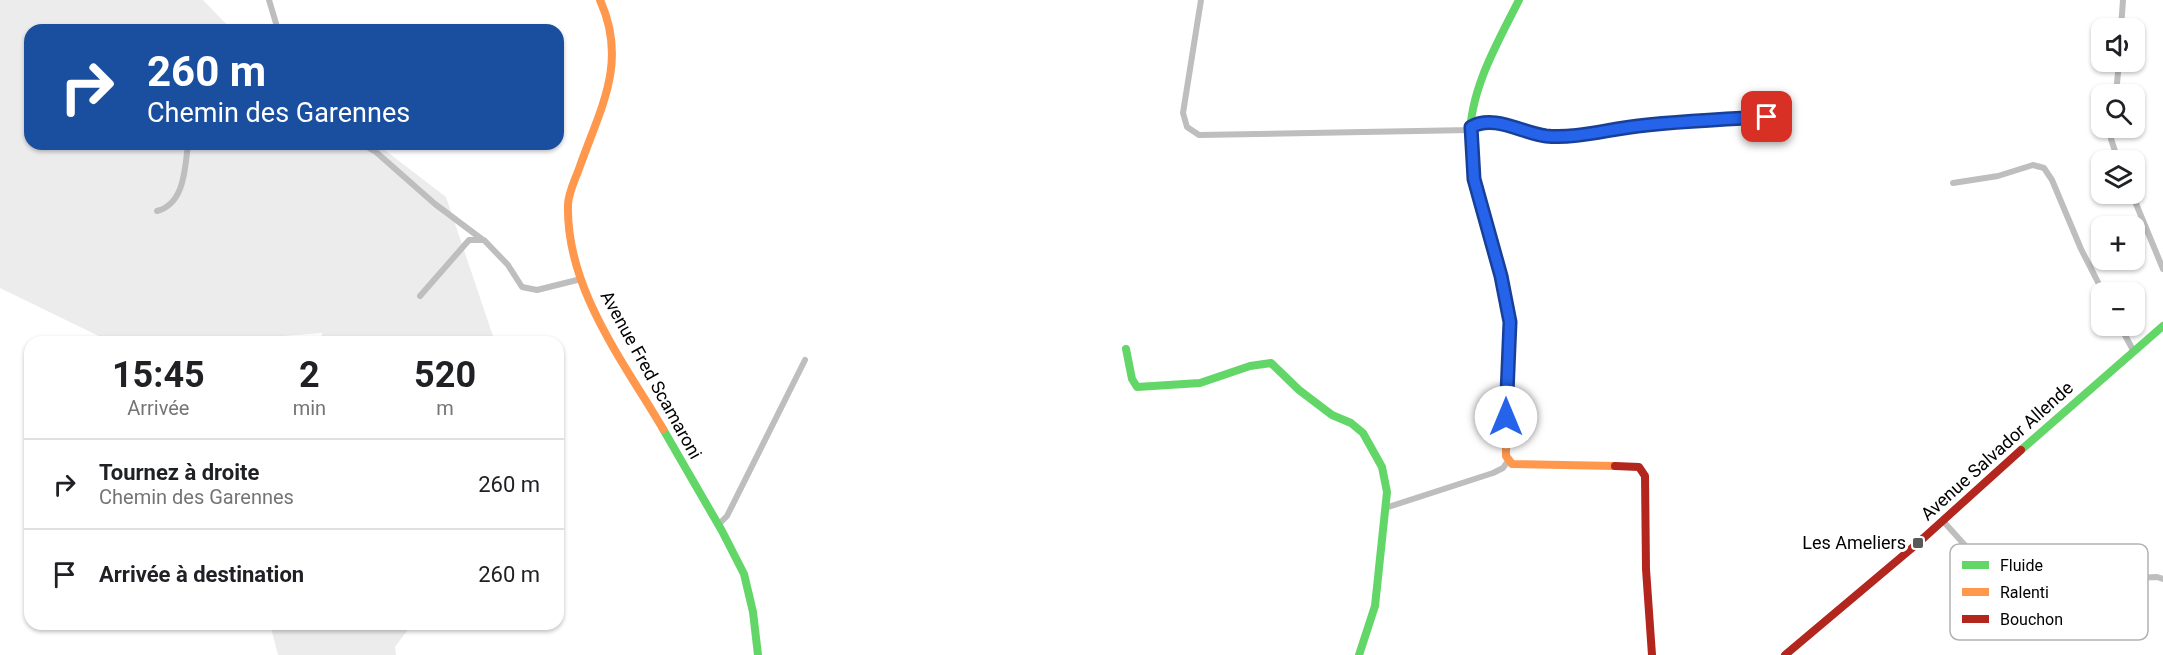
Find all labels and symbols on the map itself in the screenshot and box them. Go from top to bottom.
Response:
pin [1741,91,1792,142]
street label: Avenue Fred Scamaroni [596,287,706,463]
street label: Avenue Salvador Allende [1916,377,2077,524]
position arrow [1474,385,1538,449]
place label: Les Ameliers [1802,532,1906,553]
marker: Les Ameliers [1911,536,1925,550]
legend [1950,544,2148,640]
text: Fluide [2000,556,2043,575]
text: Ralenti [2000,583,2049,602]
text: Bouchon [2000,610,2063,629]

